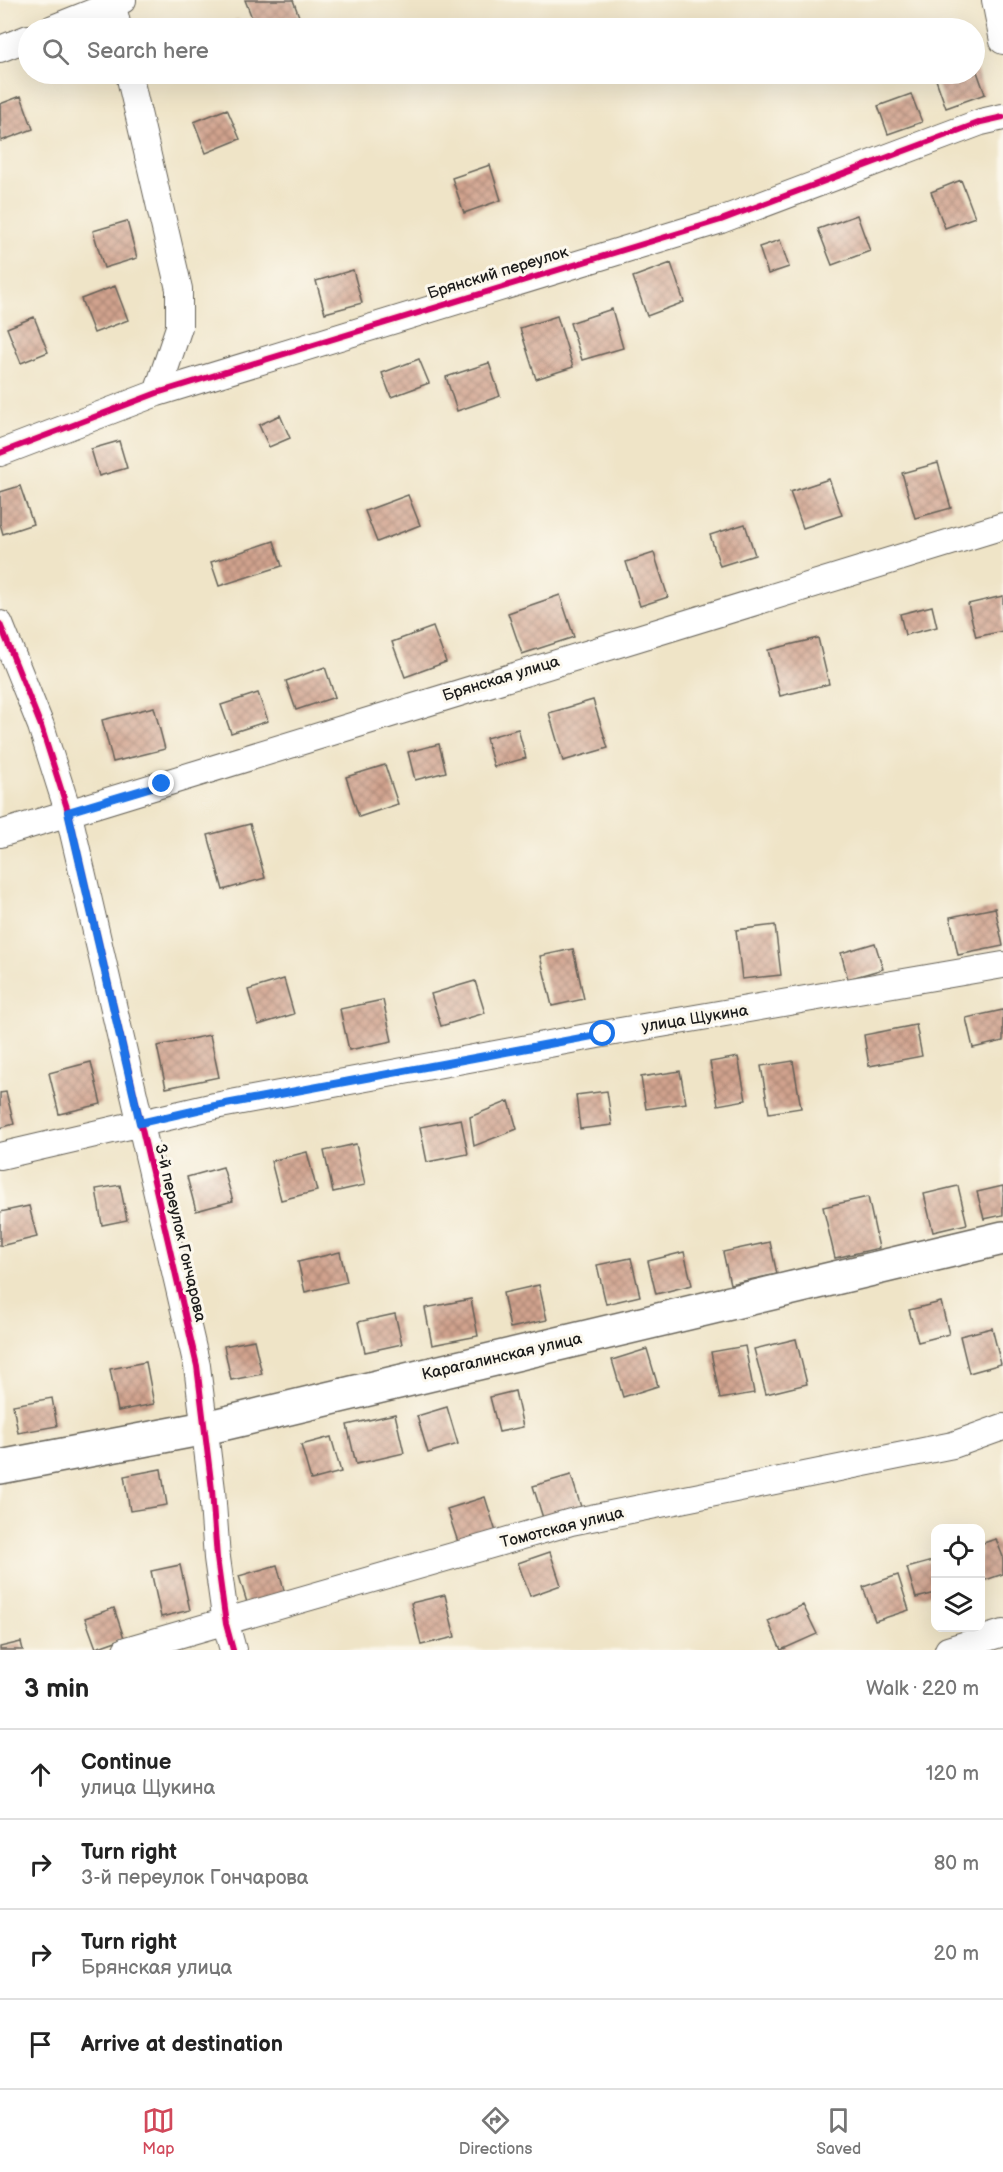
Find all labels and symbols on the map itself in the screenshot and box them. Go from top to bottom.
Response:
street label: Брянский переулок [425,242,571,303]
street label: Брянская улица [440,652,562,706]
route end [148,770,174,796]
street label: улица Щукина [640,1001,750,1037]
route start [589,1020,615,1046]
street label: 3-й переулок Гончарова [150,1142,210,1324]
street label: Карагалинская улица [420,1329,584,1385]
street label: Томотская улица [498,1503,626,1553]

